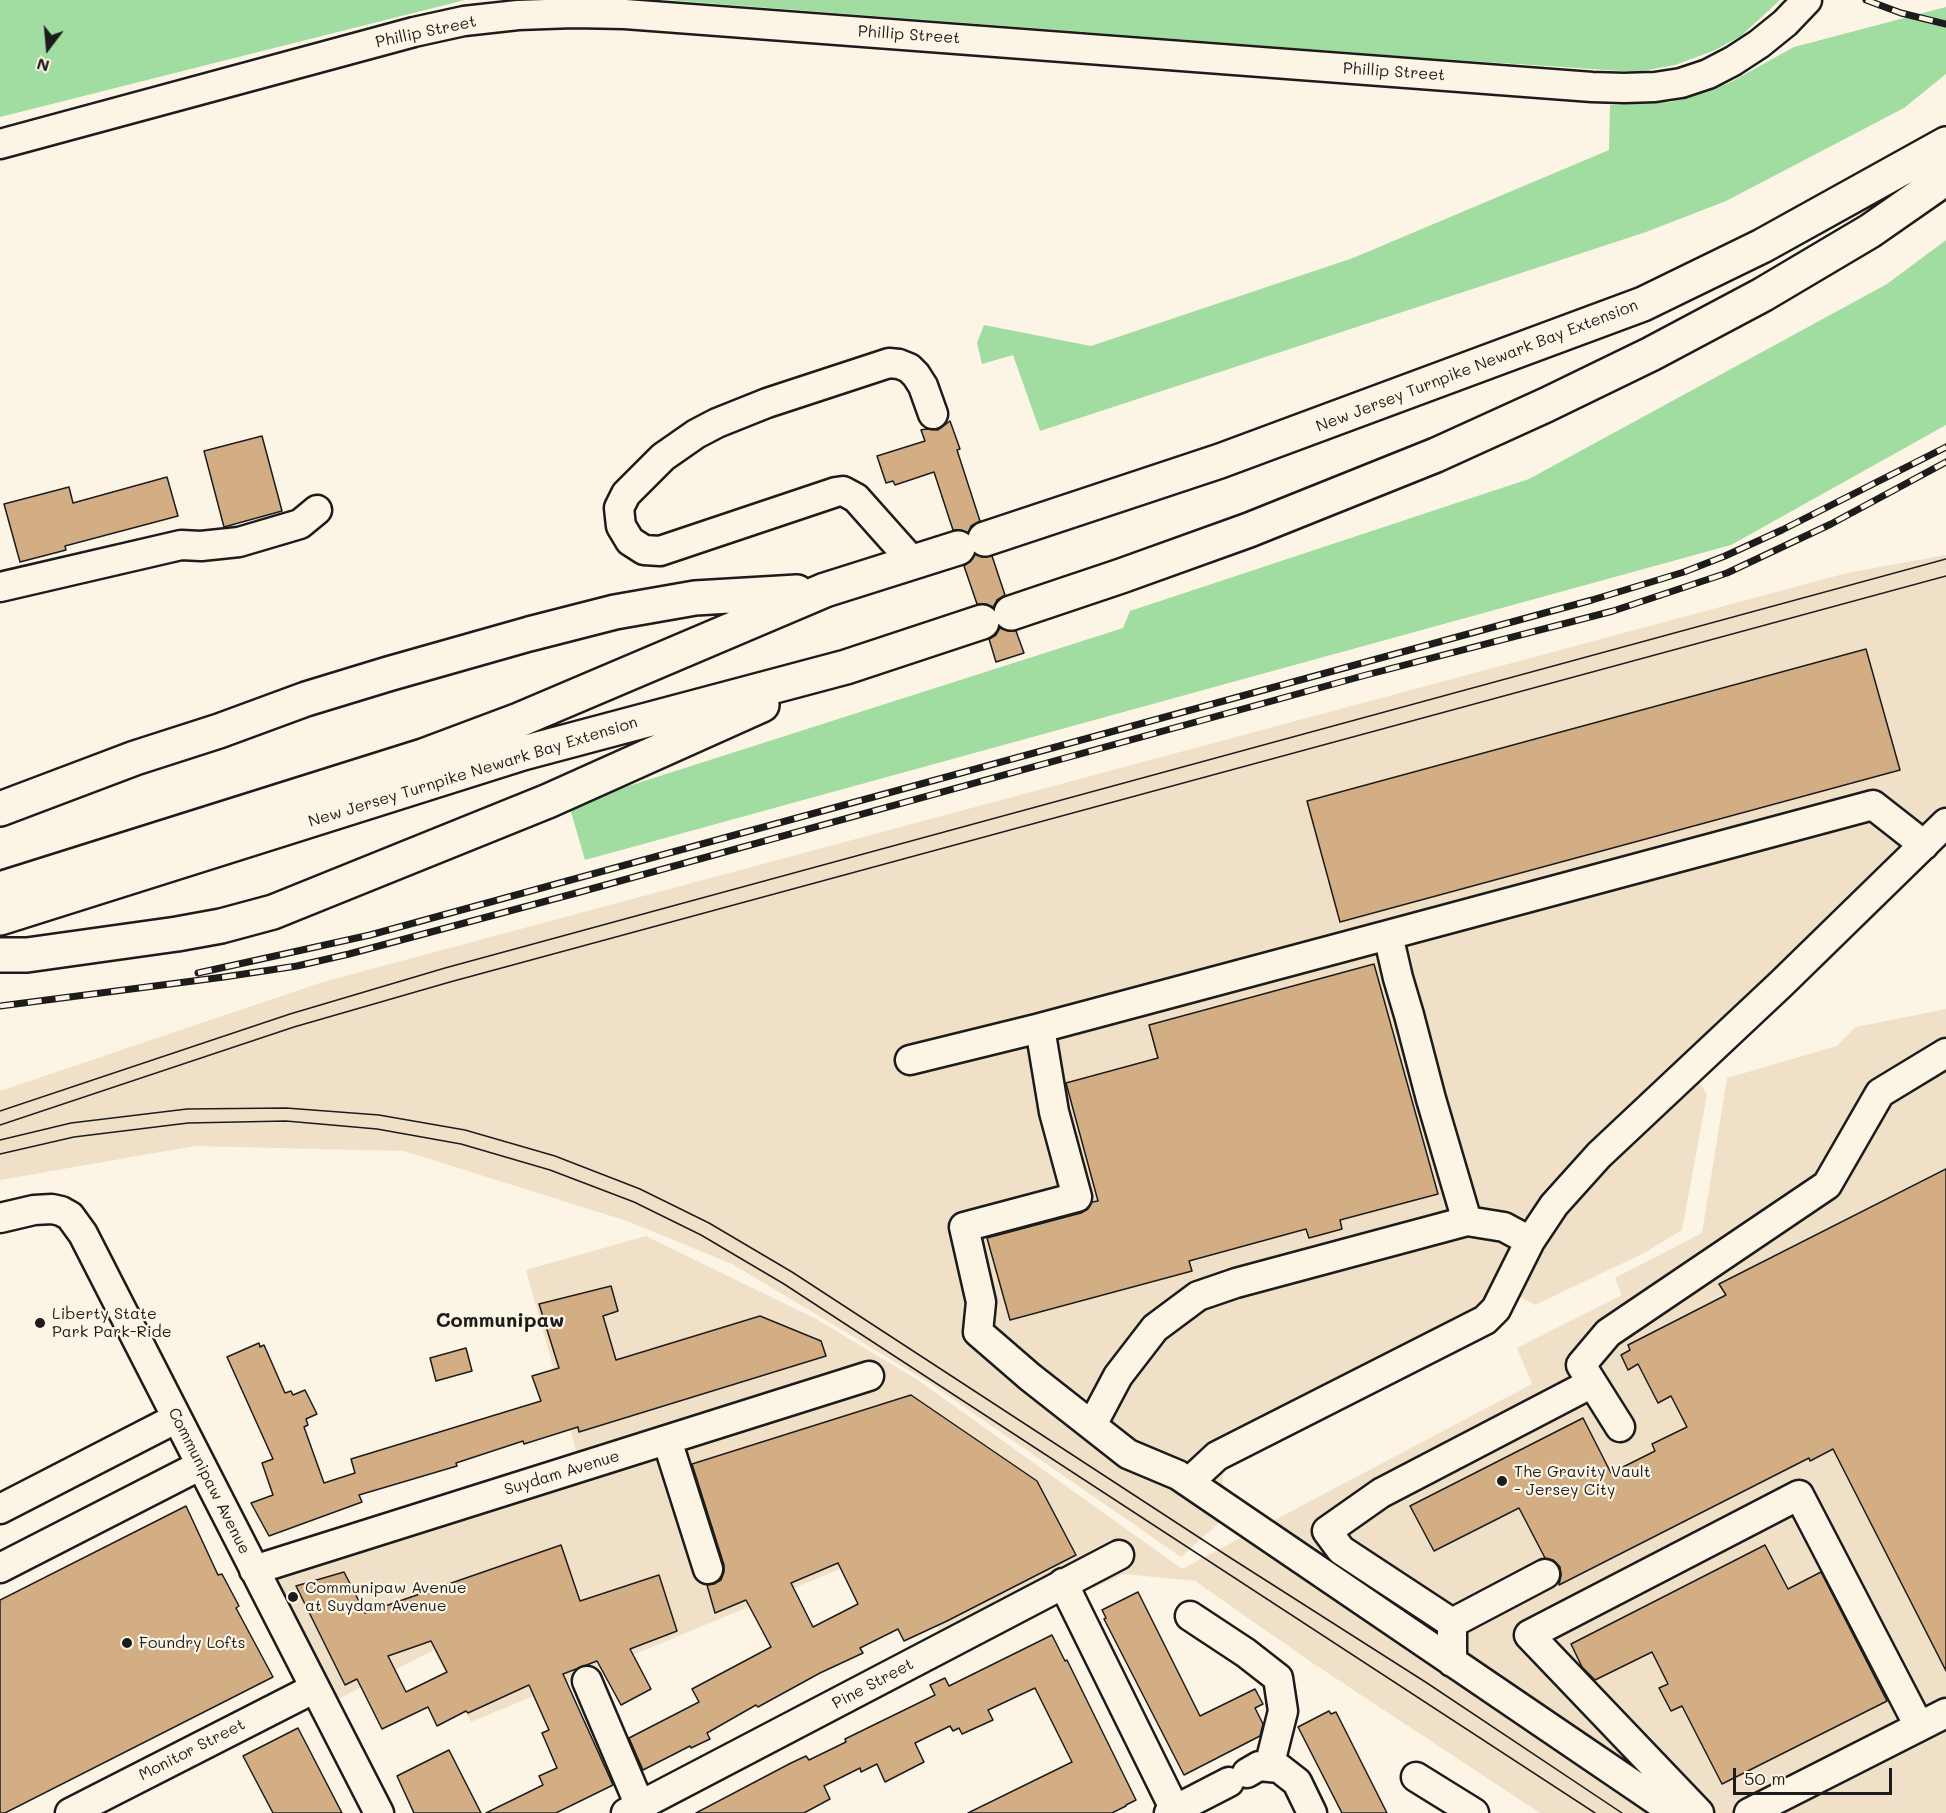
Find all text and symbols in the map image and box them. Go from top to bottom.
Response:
street label: Phillip Street [374,12,478,52]
north arrow [18,18,78,78]
street label: Phillip Street [857,22,961,48]
text: N [34,54,52,78]
street label: Phillip Street [1342,59,1446,85]
street label: New Jersey Turnpike Newark Bay Extension [1313,296,1641,436]
street label: New Jersey Turnpike Newark Bay Extension [306,713,640,831]
place label: Liberty State Park Park-Ride [52,1304,172,1342]
district label: Communipaw [436,1309,564,1333]
marker: Liberty State Park Park-Ride [33,1316,47,1330]
street label: Communipaw Avenue [164,1405,254,1557]
street label: Suydam Avenue [502,1446,622,1500]
place label: The Gravity Vault - Jersey City [1514,1462,1651,1500]
marker: The Gravity Vault - Jersey City [1495,1474,1509,1488]
place label: Communipaw Avenue at Suydam Avenue [305,1578,467,1616]
marker: Communipaw Avenue at Suydam Avenue [286,1590,300,1604]
place label: Foundry Lofts [139,1633,246,1653]
marker: Foundry Lofts [120,1636,134,1650]
street label: Pine Street [829,1655,917,1713]
street label: Monitor Street [136,1715,248,1785]
scale bar [1736,1756,1895,1794]
text: 50 m [1744,1766,1786,1790]

